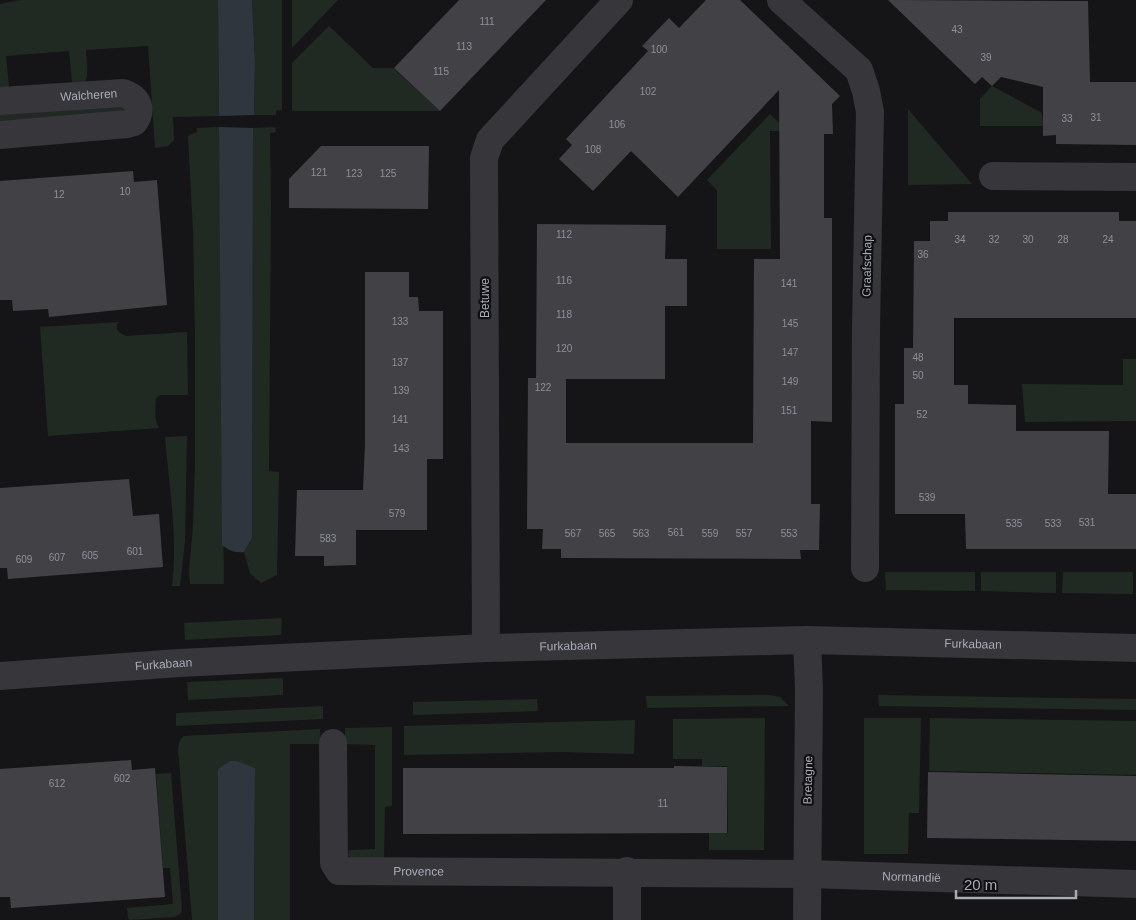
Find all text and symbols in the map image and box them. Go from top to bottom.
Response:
house number: 111 [479,16,495,27]
house number: 43 [951,24,963,35]
house number: 113 [456,41,472,52]
house number: 100 [651,44,668,55]
house number: 39 [980,52,992,63]
house number: 115 [433,66,449,77]
street label: Walcheren [60,86,118,104]
house number: 102 [640,86,657,97]
house number: 31 [1090,112,1102,123]
house number: 33 [1061,113,1073,124]
house number: 106 [609,119,626,130]
house number: 108 [585,144,602,155]
house number: 121 [311,167,328,178]
house number: 123 [346,168,363,179]
house number: 125 [380,168,397,179]
house number: 10 [119,186,131,197]
house number: 12 [53,189,65,200]
house number: 112 [556,229,572,240]
house number: 34 [954,234,966,245]
house number: 32 [988,234,1000,245]
house number: 30 [1022,234,1034,245]
house number: 28 [1057,234,1069,245]
house number: 24 [1102,234,1114,245]
street label: Graafschap [859,235,875,297]
house number: 36 [917,249,929,260]
house number: 116 [556,275,572,286]
street label: Betuwe [478,278,492,318]
house number: 141 [781,278,798,289]
house number: 118 [556,309,572,320]
house number: 133 [392,316,409,327]
house number: 145 [782,318,799,329]
house number: 120 [556,343,573,354]
house number: 147 [782,347,799,358]
house number: 48 [912,352,924,363]
house number: 137 [392,357,409,368]
house number: 50 [912,370,924,381]
house number: 149 [782,376,799,387]
house number: 122 [535,382,552,393]
house number: 139 [393,385,410,396]
house number: 151 [781,405,798,416]
house number: 52 [916,409,928,420]
house number: 141 [392,414,409,425]
house number: 143 [393,443,410,454]
house number: 539 [919,492,936,503]
house number: 579 [389,508,406,519]
house number: 531 [1079,517,1096,528]
house number: 535 [1006,518,1023,529]
house number: 533 [1045,518,1062,529]
house number: 561 [668,527,685,538]
house number: 567 [565,528,582,539]
house number: 565 [599,528,616,539]
house number: 563 [633,528,650,539]
house number: 559 [702,528,719,539]
house number: 557 [736,528,753,539]
house number: 553 [781,528,798,539]
house number: 583 [320,533,337,544]
house number: 601 [127,546,144,557]
house number: 605 [82,550,99,561]
house number: 607 [49,552,66,563]
house number: 609 [16,554,33,565]
street label: Furkabaan [944,636,1002,652]
street label: Furkabaan [539,638,597,654]
street label: Furkabaan [134,655,193,673]
street label: Bretagne [801,755,815,804]
house number: 602 [114,773,131,784]
house number: 612 [49,778,66,789]
house number: 11 [658,798,669,809]
street label: Provence [393,864,444,879]
scale bar [956,868,1076,900]
street label: Normandië [882,869,941,885]
text: 20 m [964,876,997,893]

